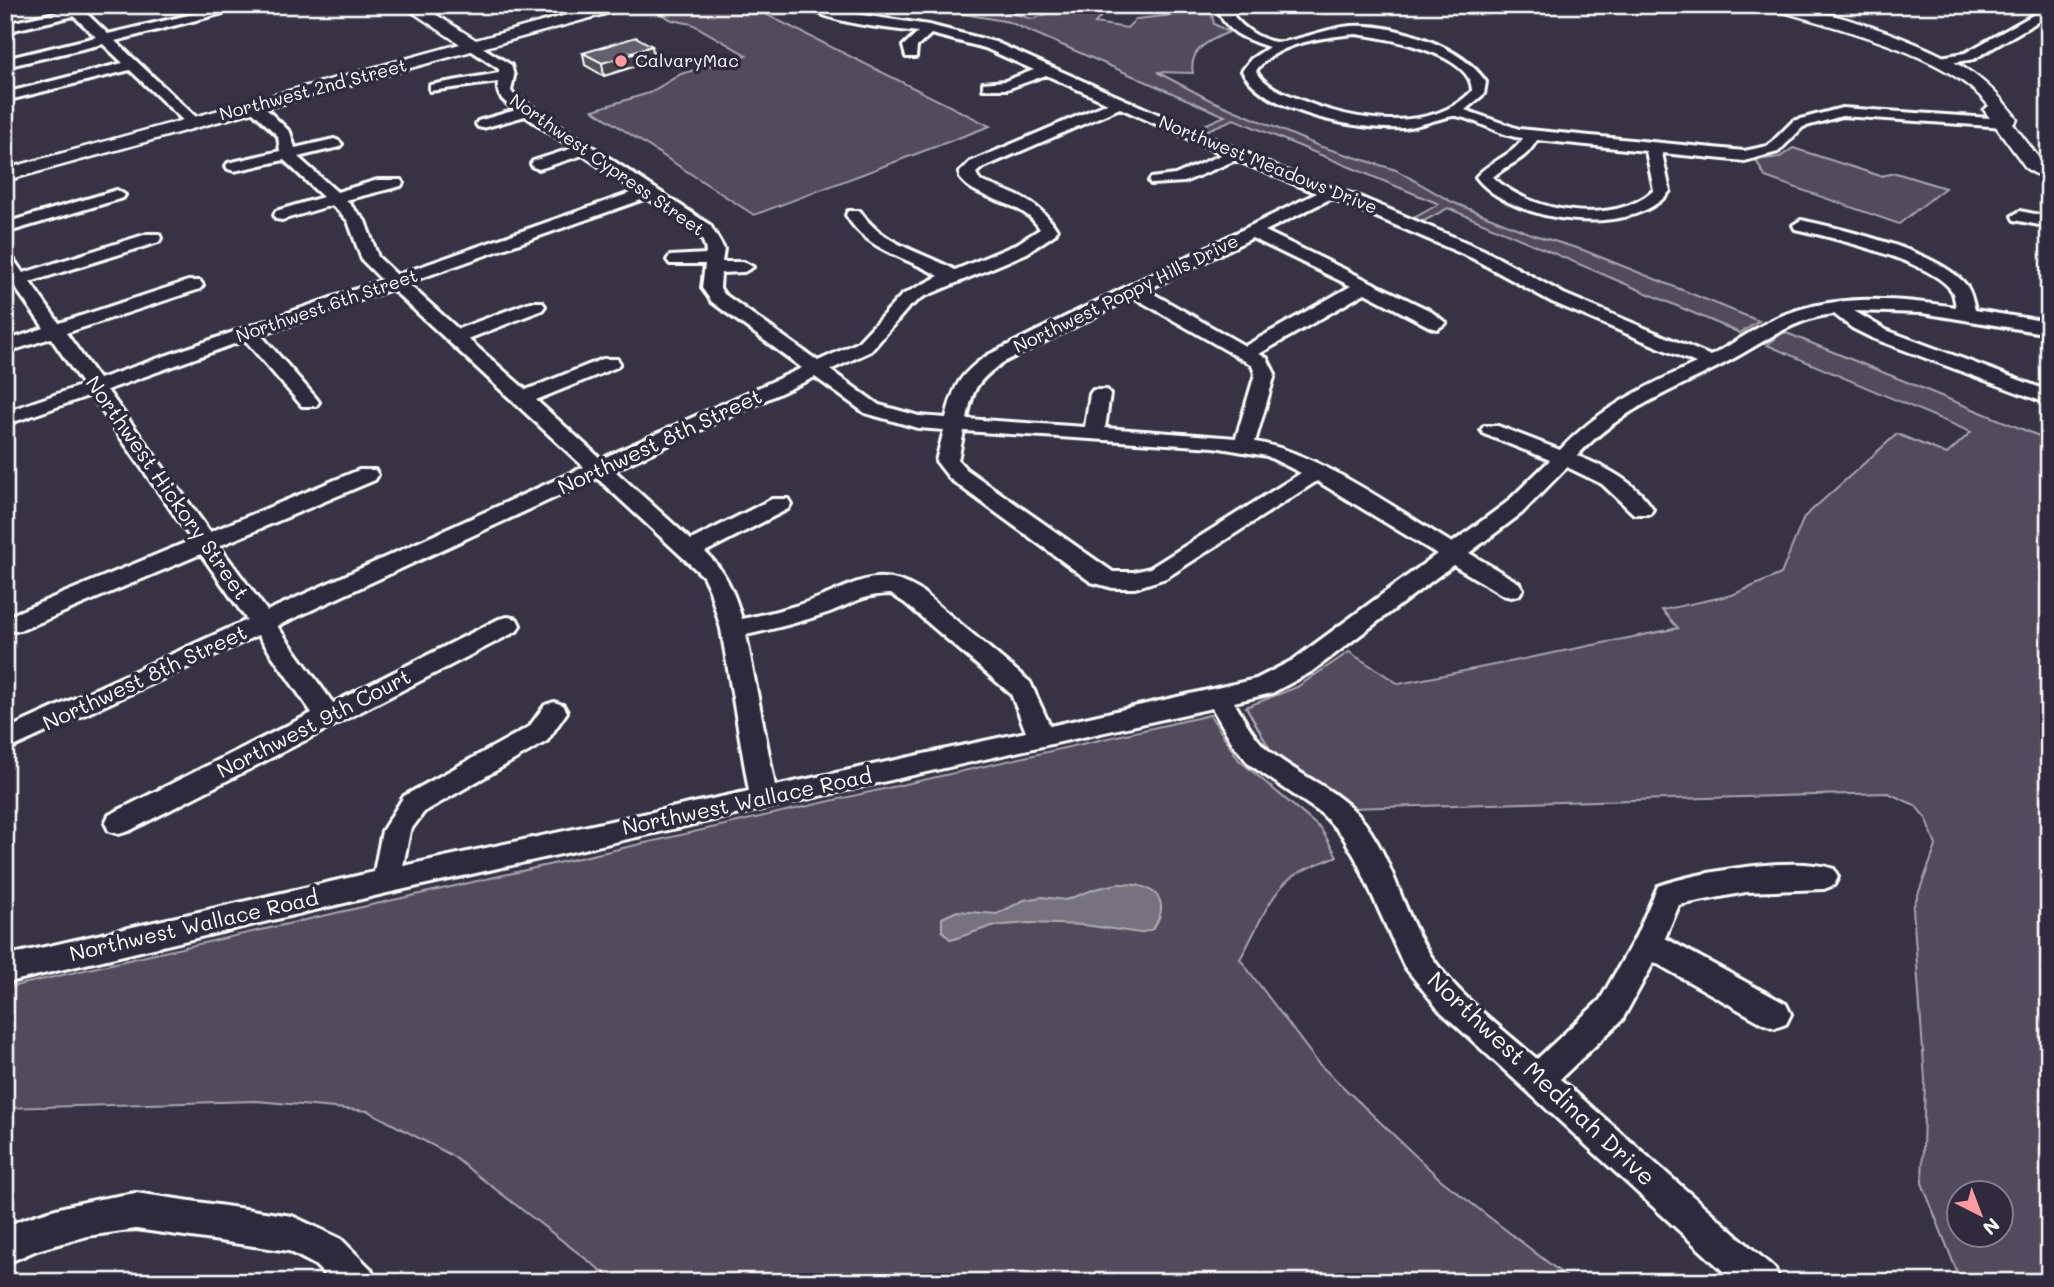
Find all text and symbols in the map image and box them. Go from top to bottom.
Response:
place label: CalvaryMac [635,48,739,72]
street label: Northwest 2nd Street [216,52,409,126]
marker: CalvaryMac [613,53,629,69]
street label: Northwest Cypress Street [505,88,710,241]
street label: Northwest Meadows Drive [1156,109,1381,219]
street label: Northwest Poppy Hills Drive [1009,228,1242,358]
street label: Northwest 6th Street [233,263,421,347]
street label: Northwest Hickory Street [80,370,256,604]
street label: Northwest 8th Street [553,381,766,500]
street label: Northwest 8th Street [38,617,251,736]
street label: Northwest 9th Court [212,662,415,783]
street label: Northwest Wallace Road [619,761,874,840]
street label: Northwest Wallace Road [67,883,321,966]
street label: Northwest Medinah Drive [1421,964,1663,1192]
north arrow [1946,1178,2016,1248]
text: N [1978,1213,2005,1241]

